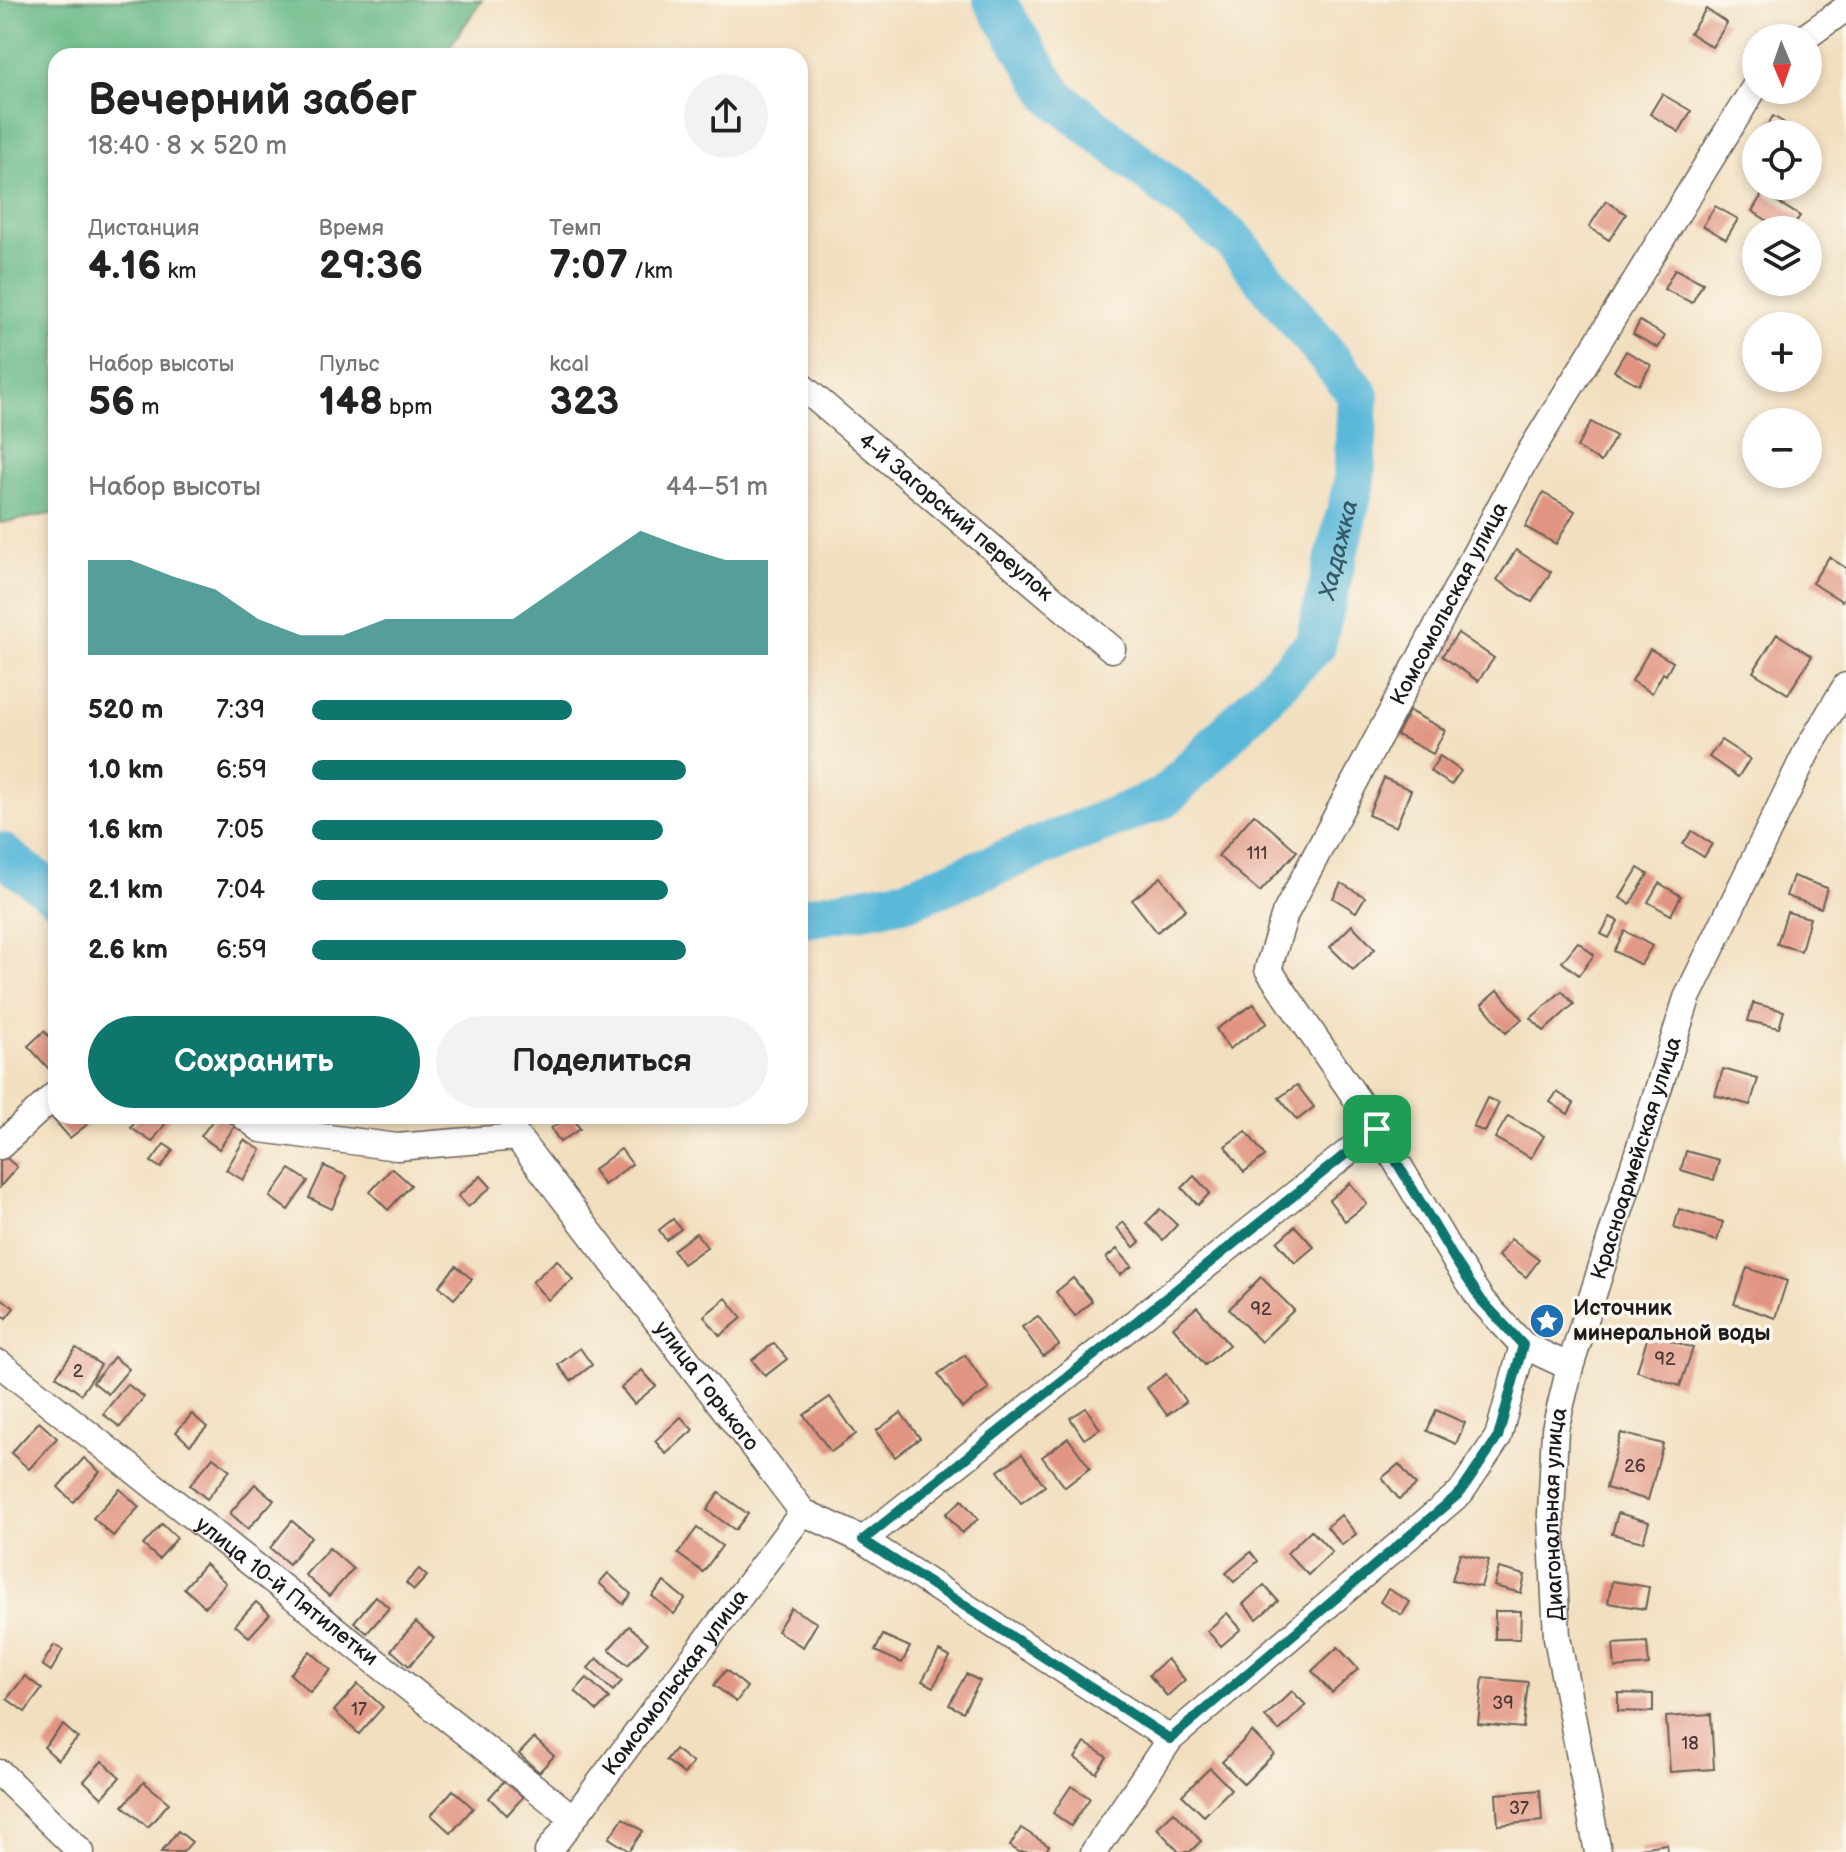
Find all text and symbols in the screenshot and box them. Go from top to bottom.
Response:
north arrow [1742,24,1822,104]
map controls [1742,24,1822,488]
text: Вечерний забег [88,74,417,127]
button: share [684,74,768,158]
button: locate [1742,120,1822,200]
text: 18:40 · 8 × 520 m [88,131,287,162]
text: Дистанция [88,215,199,242]
text: Время [319,215,384,242]
text: Темп [549,215,602,242]
button: layers [1742,216,1822,296]
text: 4.16 [88,242,161,290]
text: 29:36 [319,242,423,290]
text: 7:07 [549,242,628,290]
text: km [161,258,196,285]
text: /km [628,258,673,285]
button: + [1742,312,1822,392]
text: Набор высоты [88,351,234,378]
text: Пульс [319,351,379,378]
text: kcal [549,351,589,378]
text: 56 [88,378,135,426]
text: 148 [319,378,383,426]
text: 323 [549,378,619,426]
text: m [135,394,159,421]
text: bpm [383,394,432,421]
button: − [1742,408,1822,488]
street label: 4-й Загорский переулок [853,427,1059,607]
text: Набор высоты [88,472,261,503]
text: 44–51 m [666,472,768,503]
water label: Хадажка [1312,497,1364,603]
street label: Комсомольская улица [1384,497,1514,710]
text: 520 m [88,695,164,726]
text: 7:39 [216,695,265,726]
text: 1.0 km [88,755,164,786]
text: 6:59 [216,755,267,786]
text: 1.6 km [88,815,163,846]
text: 7:05 [216,815,264,846]
house number: 111 [1247,843,1267,864]
text: 2.1 km [88,875,163,906]
text: 7:04 [216,875,265,906]
text: 2.6 km [88,935,168,966]
text: 6:59 [216,935,267,966]
button: Сохранить [88,1016,420,1108]
button: Поделиться [436,1016,768,1108]
street label: Красноармейская улица [1585,1033,1687,1283]
pin [1343,1095,1411,1163]
icon: arrive [1355,1107,1399,1151]
place label: Источник минеральной воды [1573,1295,1771,1347]
house number: 92 [1250,1299,1272,1320]
place icon: Источник минеральной воды [1528,1302,1566,1340]
street label: улица Горького [649,1316,765,1456]
house number: 92 [1654,1349,1676,1370]
house number: 2 [73,1361,84,1382]
street label: Диагональная улица [1537,1405,1573,1621]
house number: 26 [1624,1456,1646,1477]
street label: улица 10-й Пятилетки [190,1511,383,1672]
street label: Комсомольская улица [597,1584,754,1781]
house number: 39 [1492,1693,1514,1714]
house number: 17 [351,1699,367,1720]
house number: 18 [1681,1733,1699,1754]
house number: 37 [1509,1798,1529,1819]

